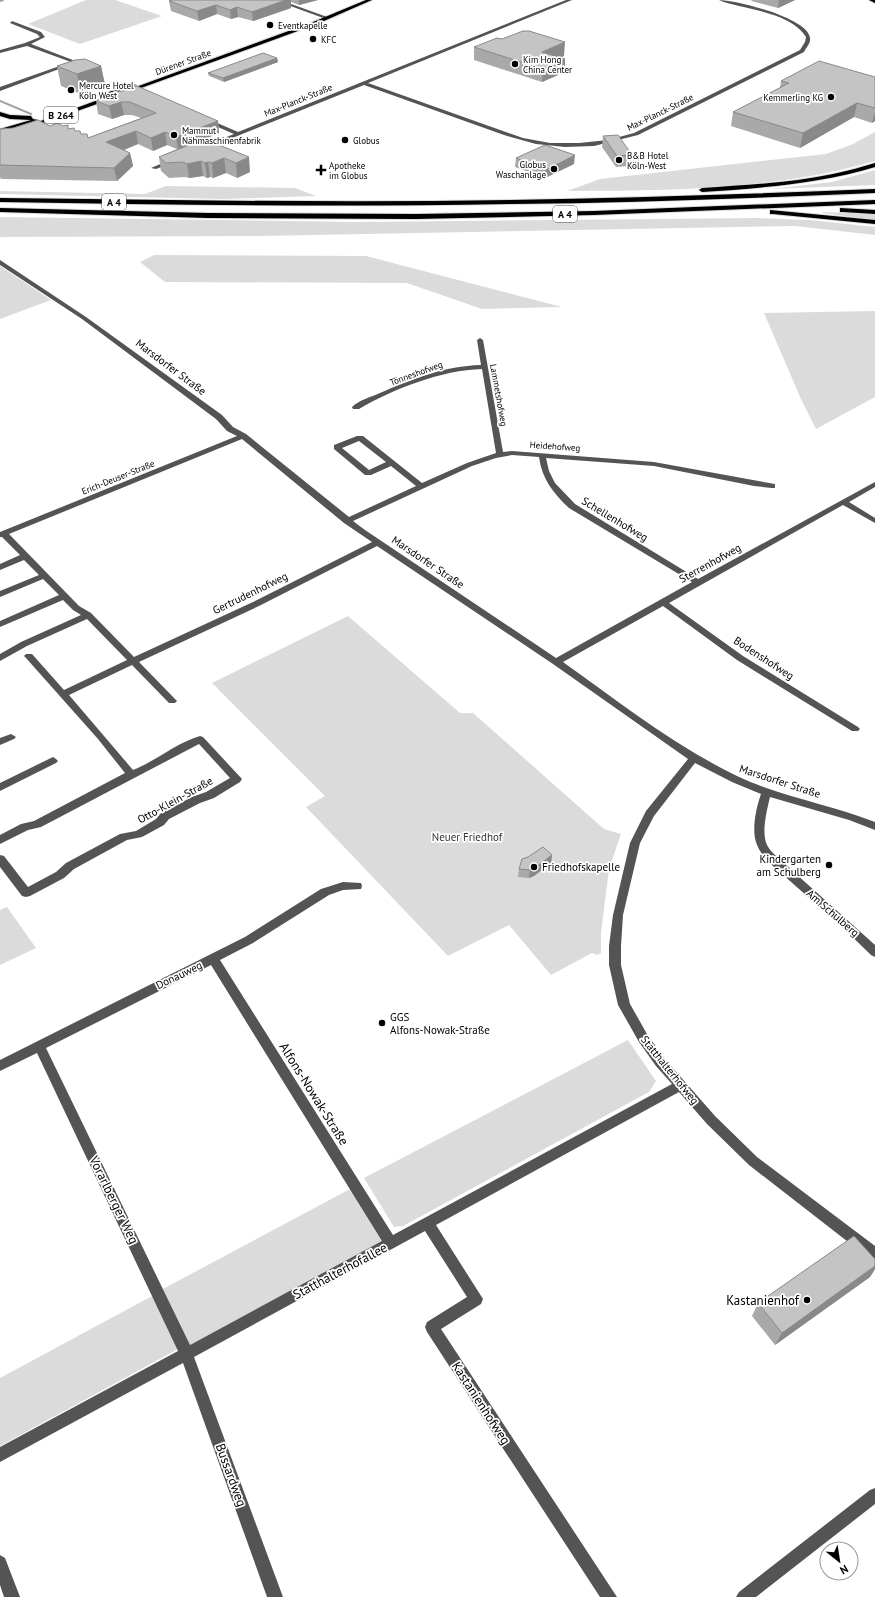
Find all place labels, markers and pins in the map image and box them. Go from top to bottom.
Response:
marker: Eventkapelle [265,20,275,30]
place label: Eventkapelle [278,20,328,31]
marker: KFC [308,34,318,44]
place label: KFC [321,34,336,45]
place label: Kim Hong China Center [523,54,572,75]
marker: Kim Hong China Center [510,59,520,69]
place label: Mercure Hotel Köln West [79,80,134,101]
marker: Mercure Hotel Köln West [66,85,76,95]
place label: Kemmerling KG [763,92,823,103]
marker: Kemmerling KG [826,92,836,102]
place label: Mammut Nähmaschinenfabrik [182,125,261,146]
marker: Mammut Nähmaschinenfabrik [169,130,179,140]
marker: Globus [340,135,350,145]
place label: Globus [353,135,380,146]
place label: B&B Hotel Köln-West [627,150,669,171]
marker: B&B Hotel Köln-West [614,155,624,165]
place label: Globus Waschanlage [496,159,546,180]
place label: Apotheke im Globus [329,160,368,181]
marker: Globus Waschanlage [549,164,559,174]
marker: Apotheke im Globus [316,165,326,175]
place label: Kindergarten am Schulberg [757,852,821,879]
place label: Friedhofskapelle [542,860,620,874]
marker: Kindergarten am Schulberg [824,860,834,870]
marker: Friedhofskapelle [529,862,539,872]
place label: GGS Alfons-Nowak-Straße [390,1010,490,1037]
marker: GGS Alfons-Nowak-Straße [377,1018,387,1028]
place label: Kastanienhof [726,1292,800,1309]
marker: Kastanienhof [802,1295,812,1305]

